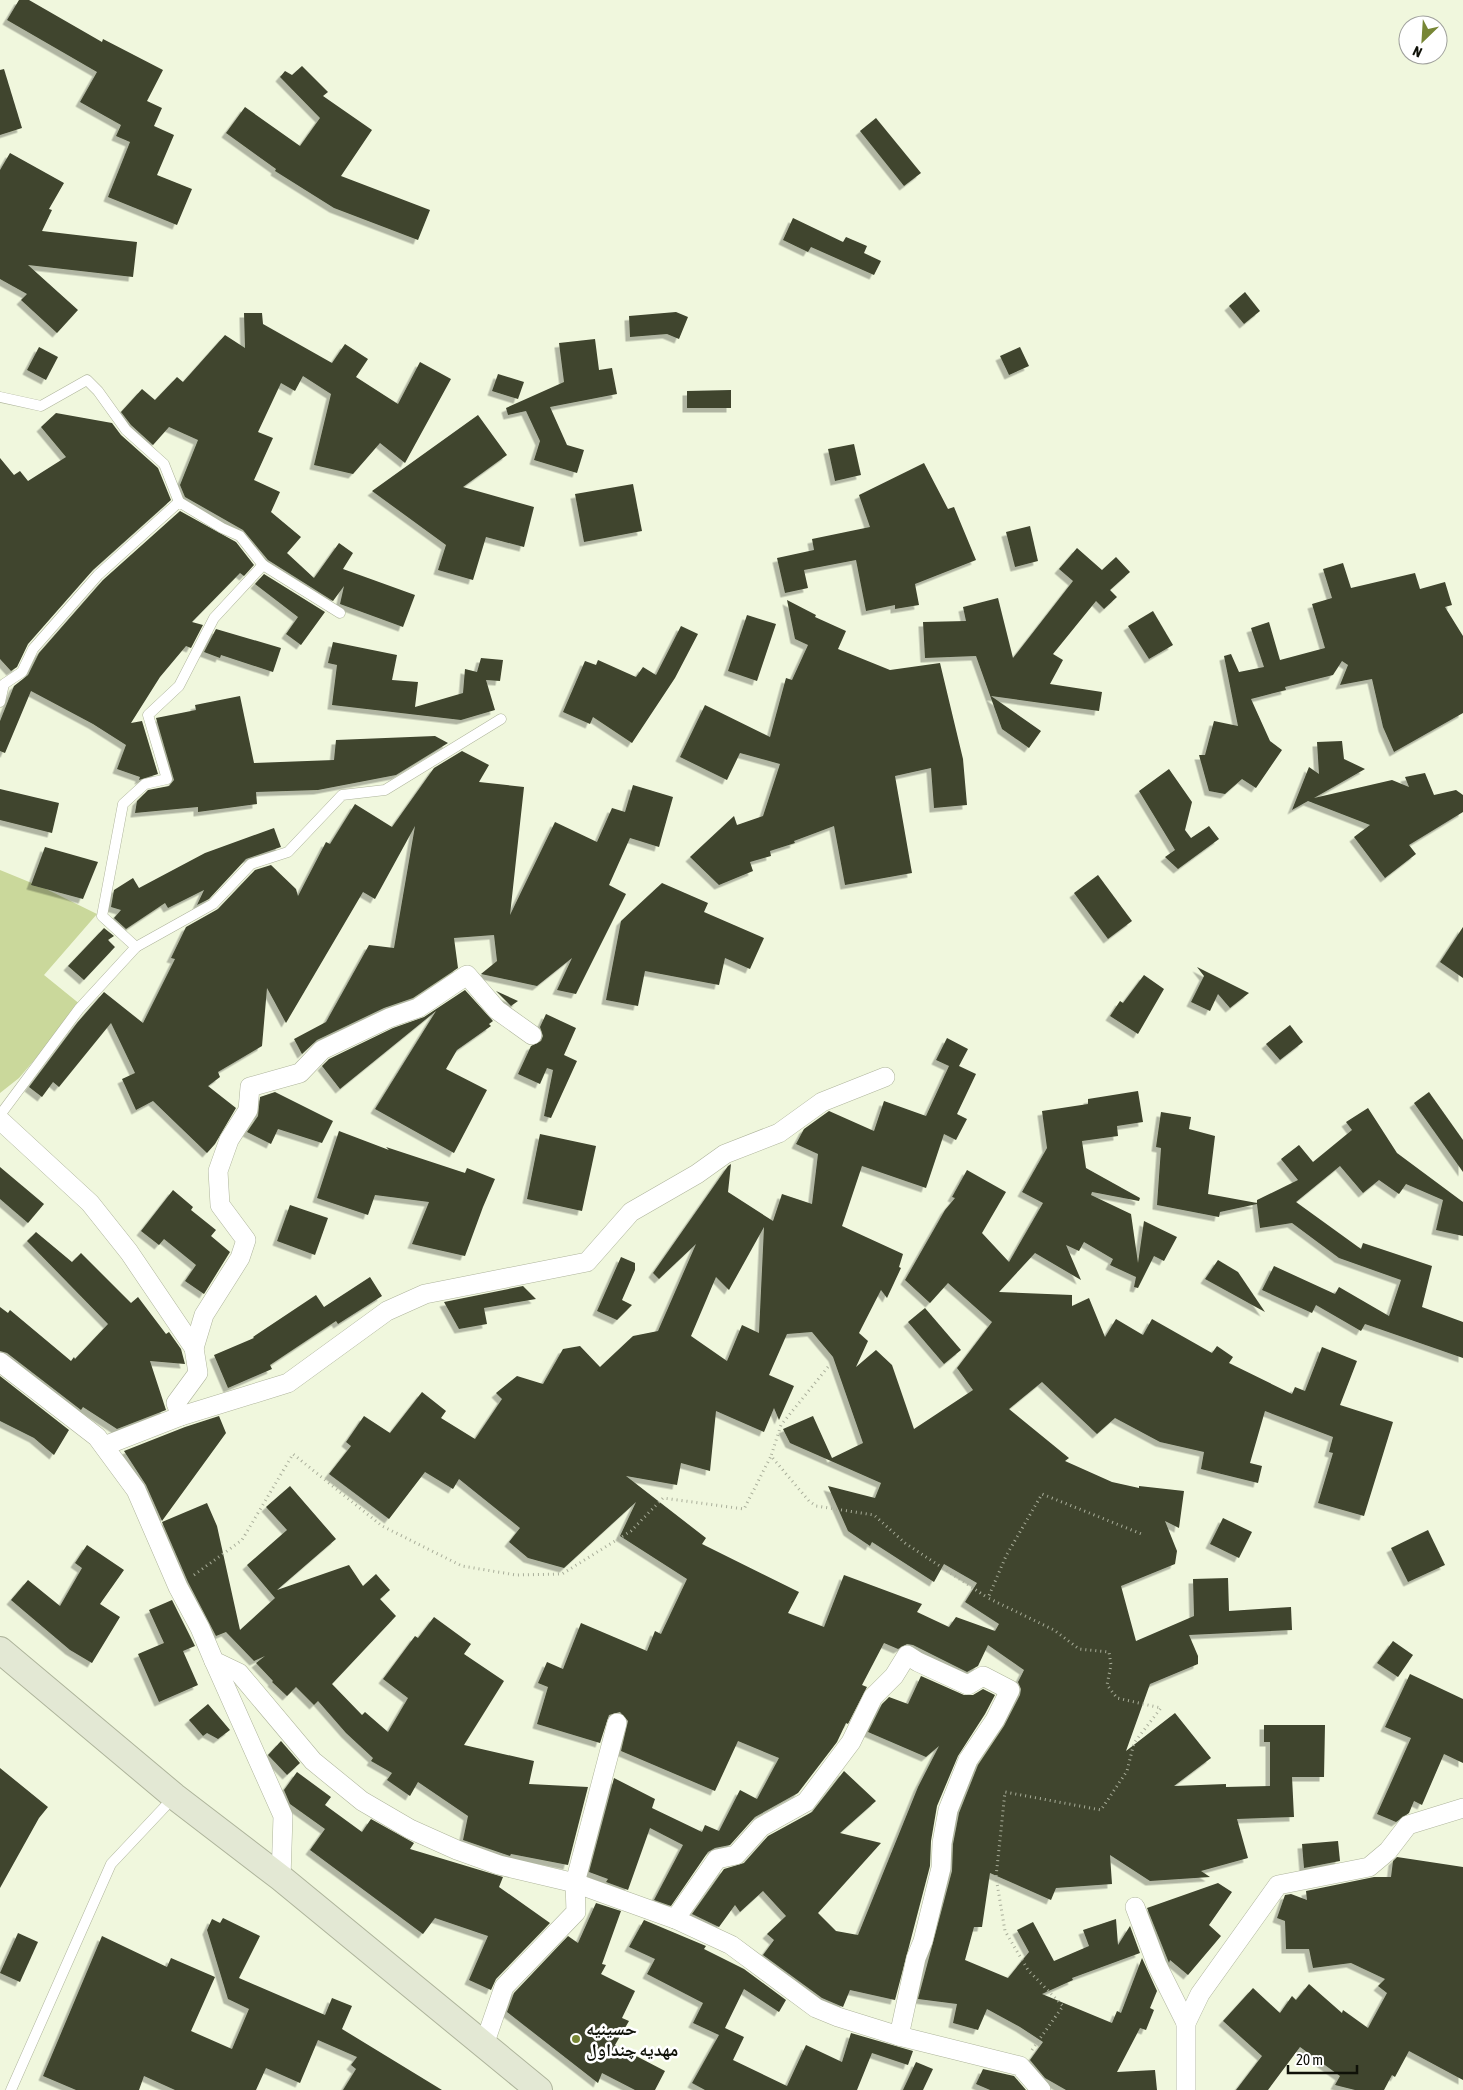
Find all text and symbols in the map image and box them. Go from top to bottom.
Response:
north arrow [1398,15,1448,65]
text: N [1410,43,1425,61]
place label: حسینیه مهدیه چنداول [586,2018,678,2061]
marker: حسینیه مهدیه چنداول [570,2033,582,2045]
scale bar [1288,2042,1357,2074]
text: 20 m [1296,2051,1323,2068]

